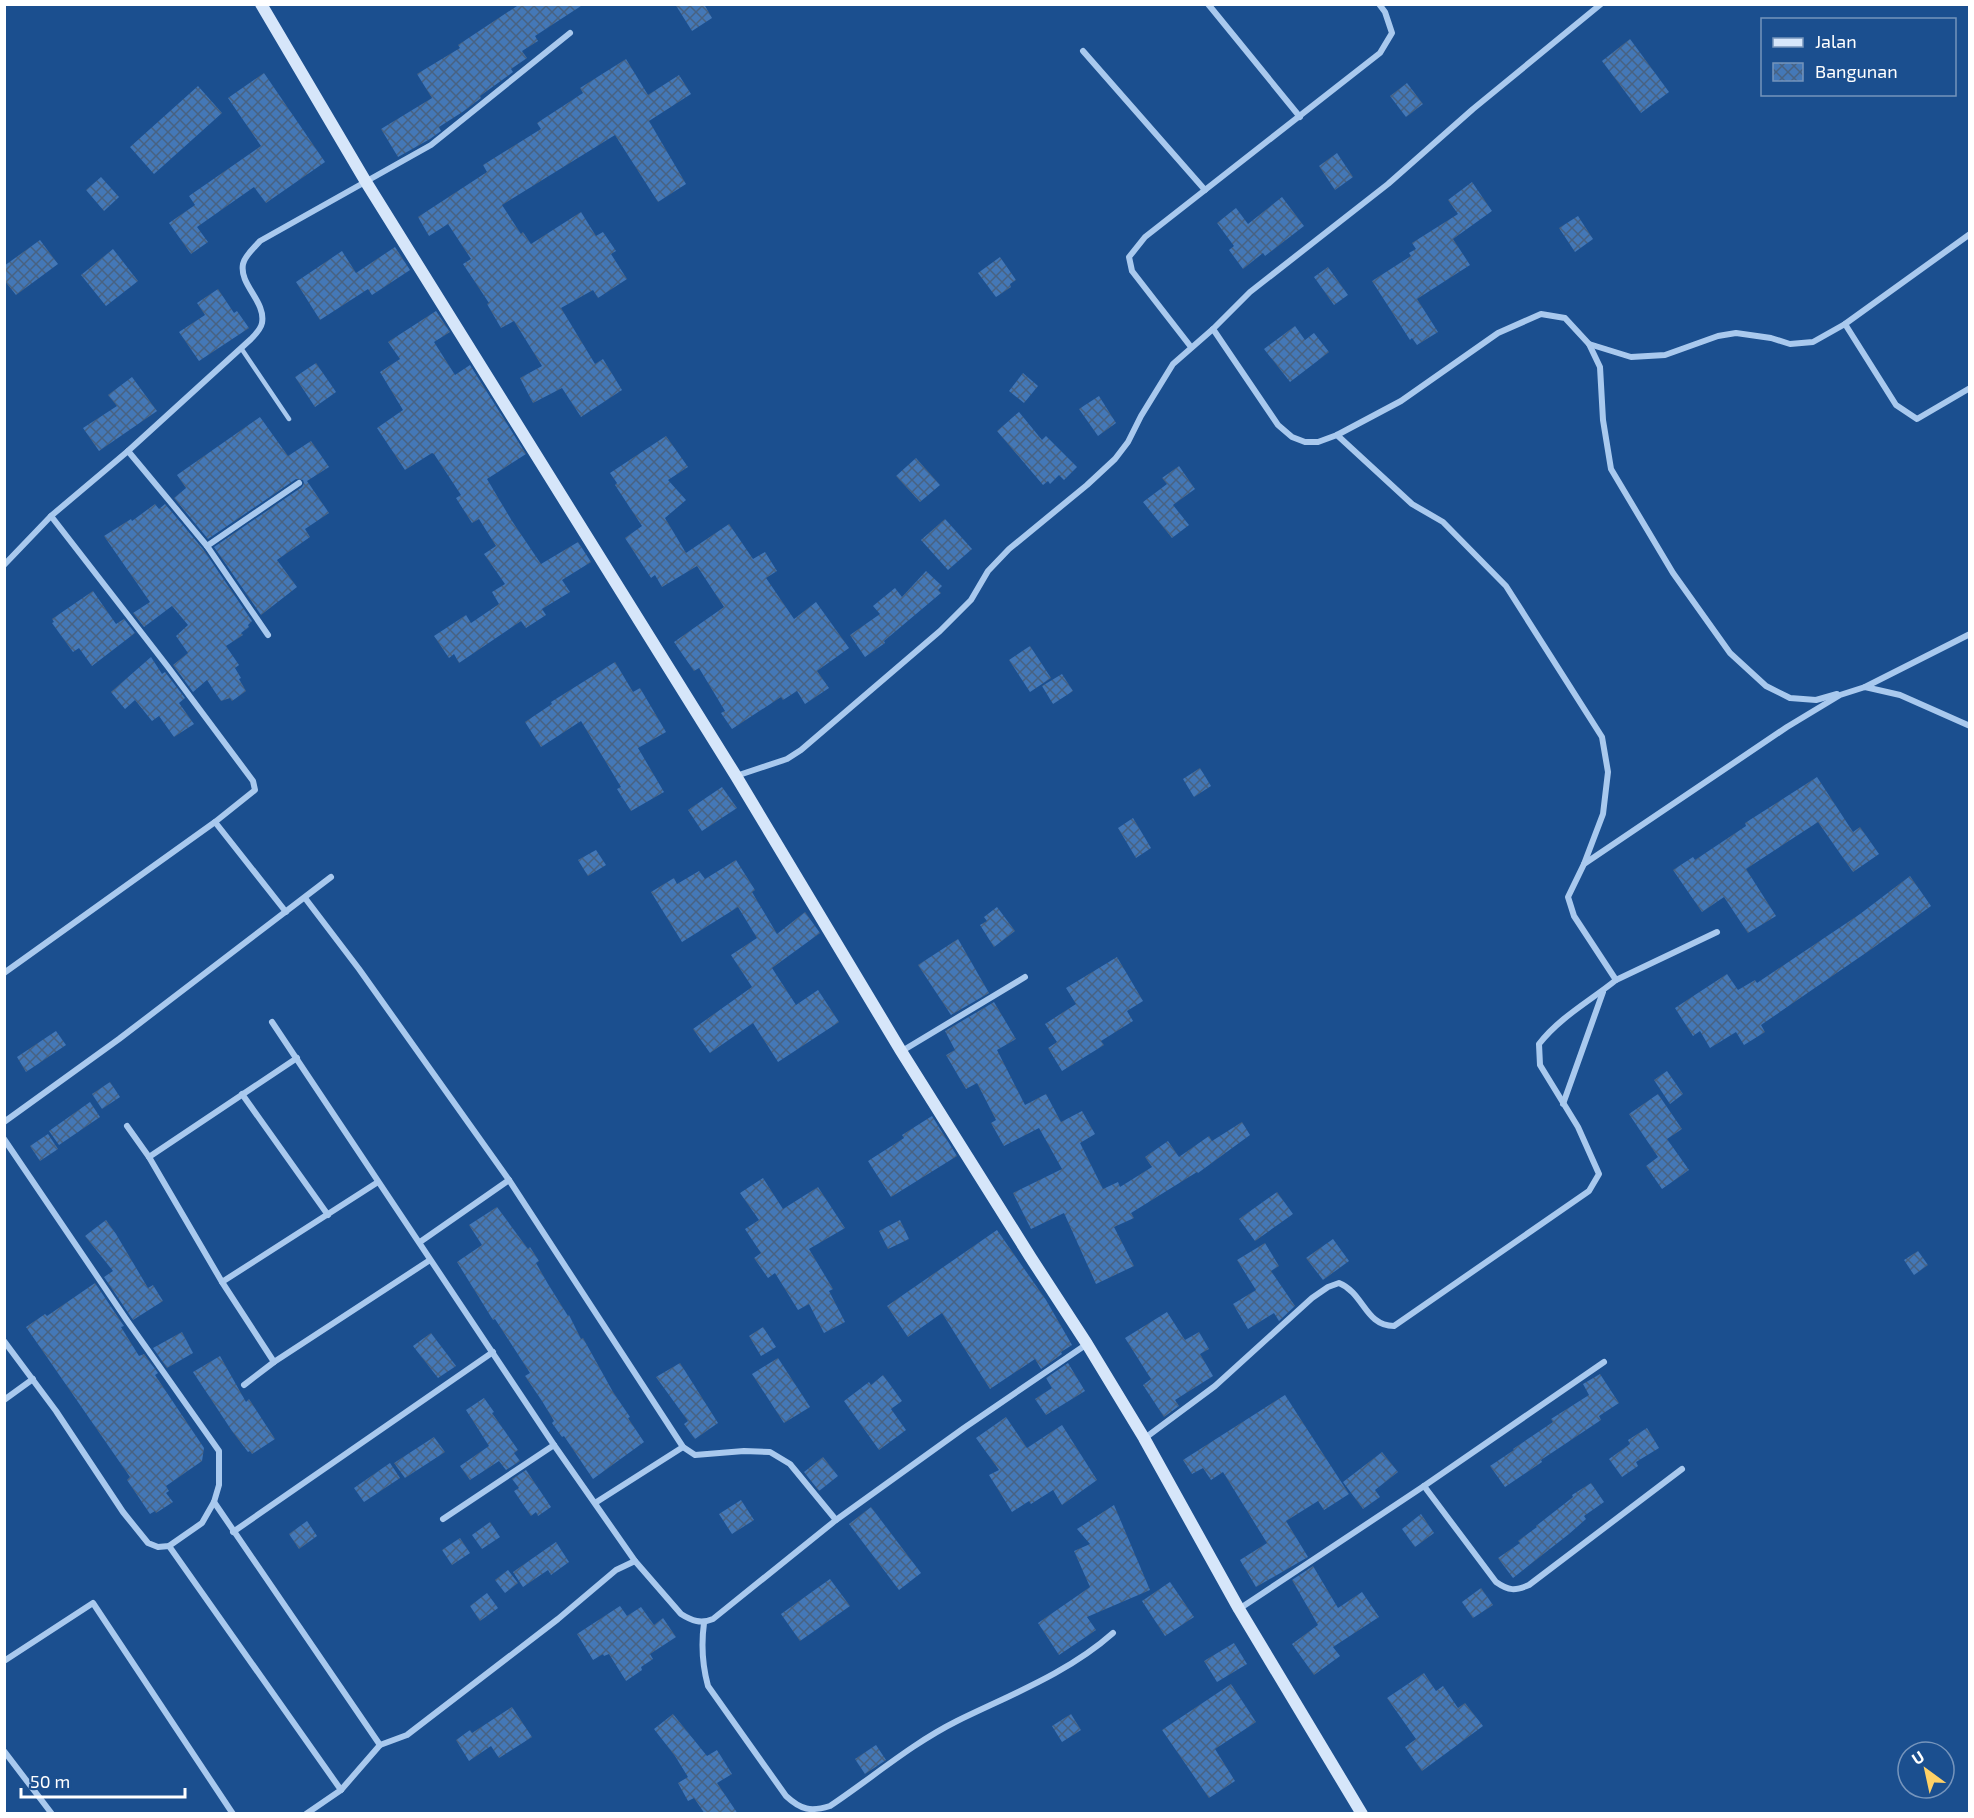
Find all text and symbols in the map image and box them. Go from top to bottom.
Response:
legend [1761,18,1956,96]
text: Jalan [1815,30,1857,52]
text: Bangunan [1815,60,1898,82]
north arrow [1896,1740,1956,1800]
text: U [1908,1746,1927,1768]
scale bar [21,1761,184,1799]
text: 50 m [30,1770,70,1792]

